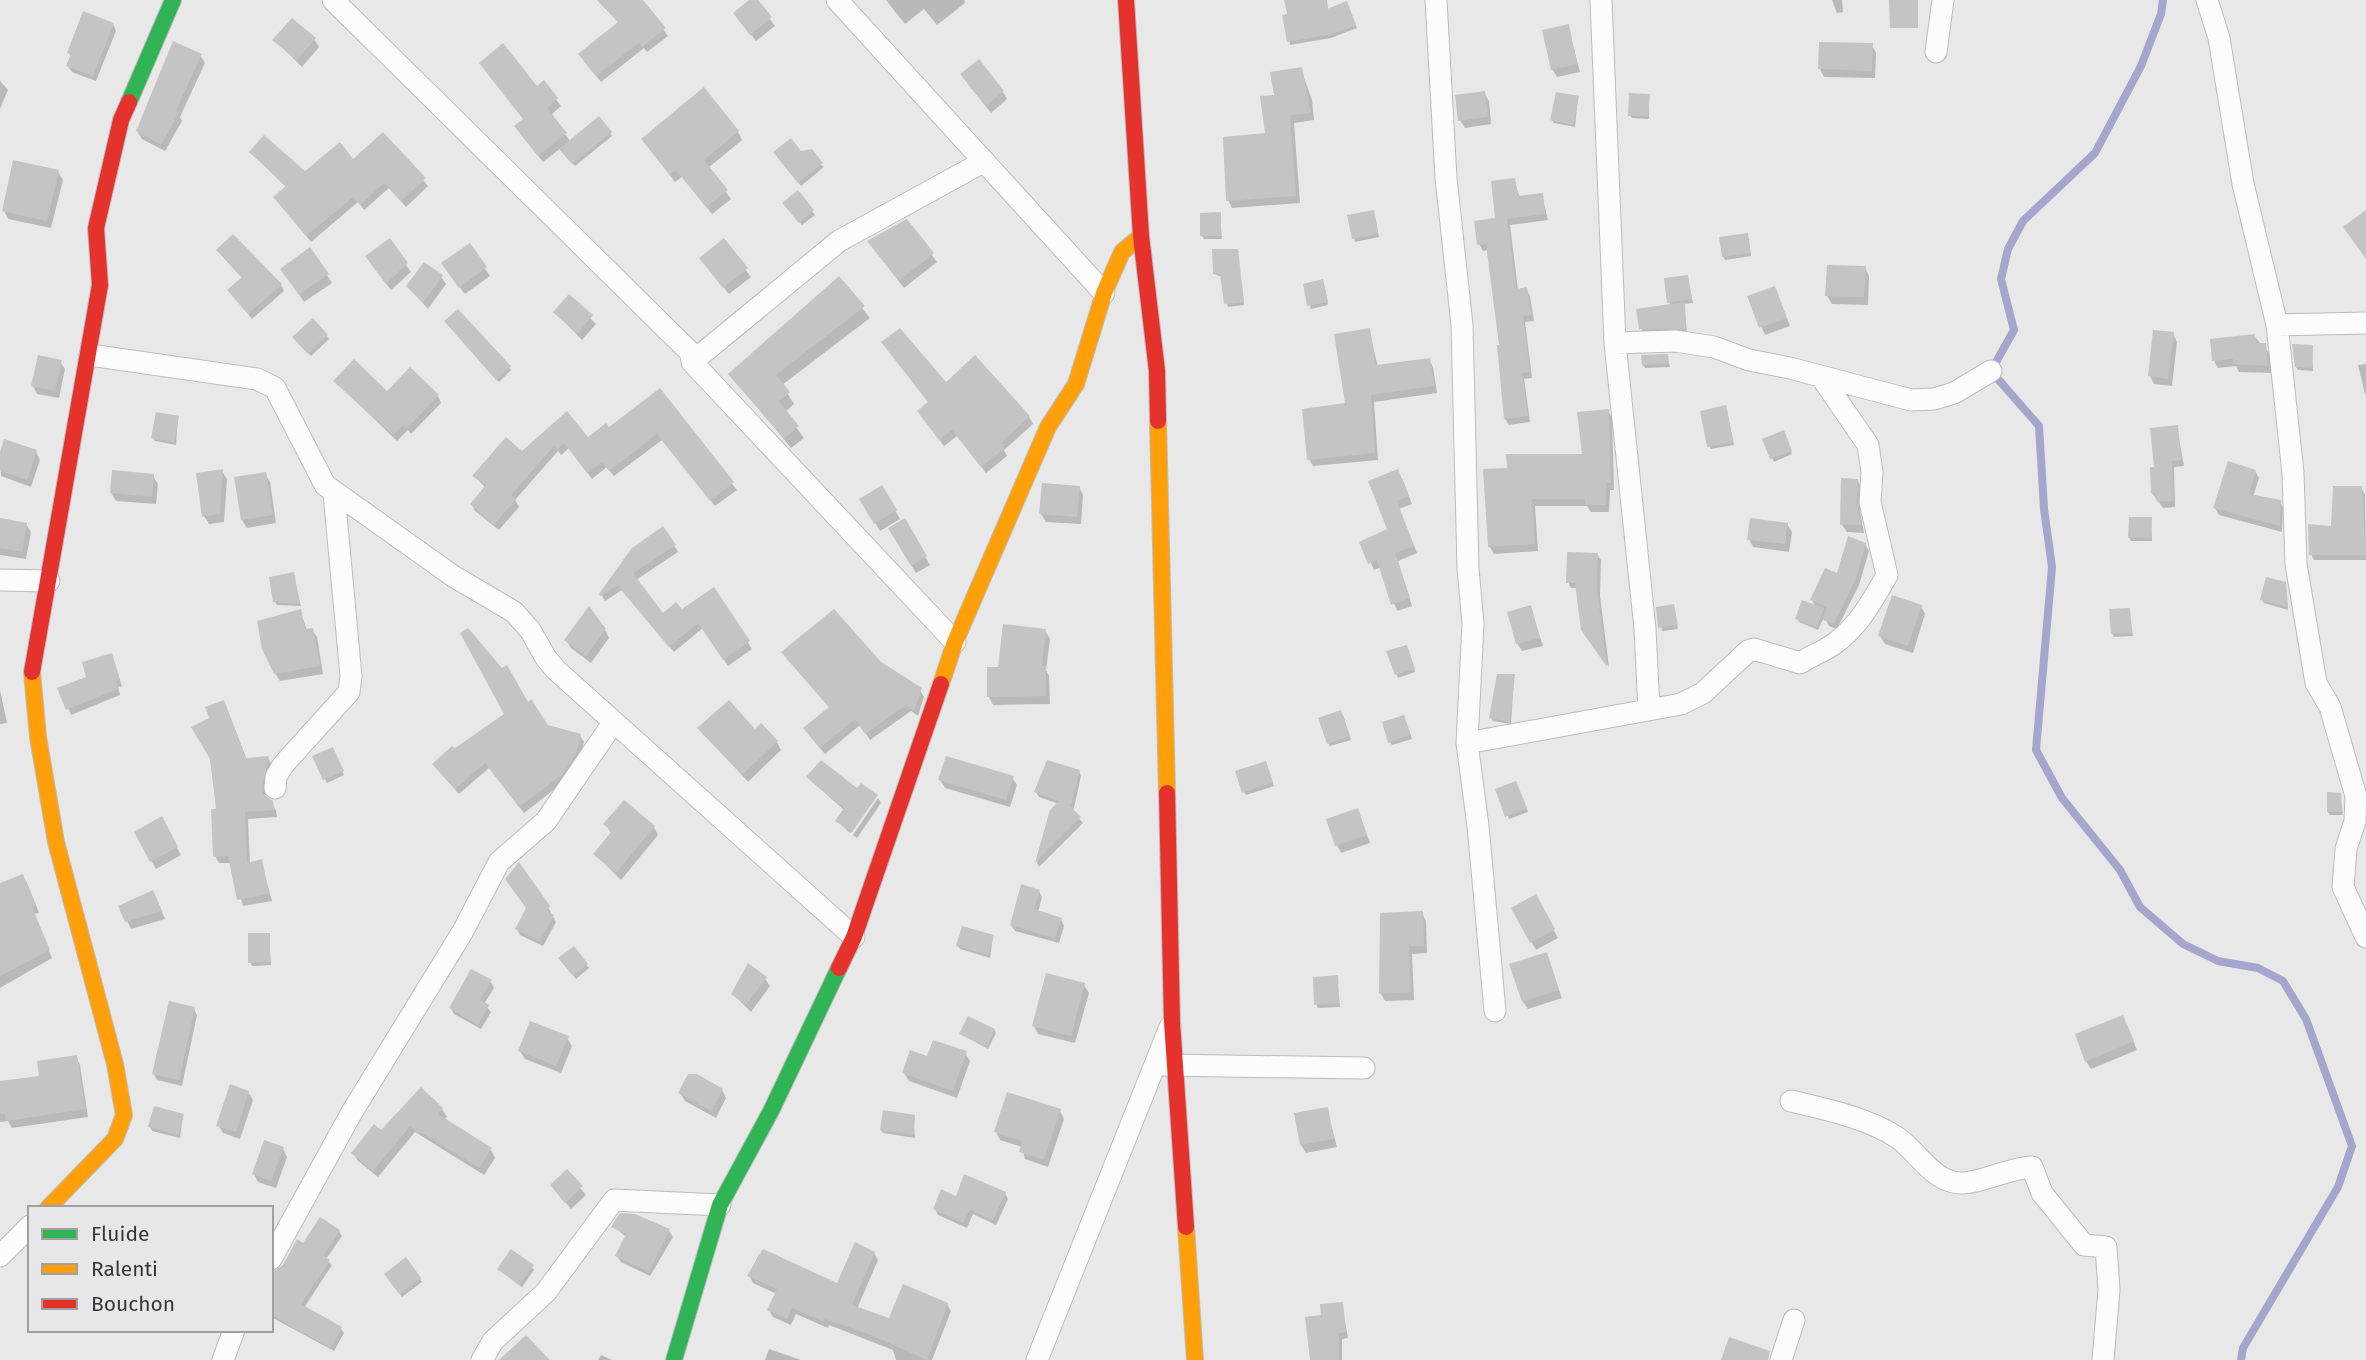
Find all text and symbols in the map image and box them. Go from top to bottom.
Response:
legend [28,1206,273,1332]
text: Fluide [91,1221,149,1247]
text: Ralenti [91,1256,158,1282]
text: Bouchon [91,1291,175,1317]

